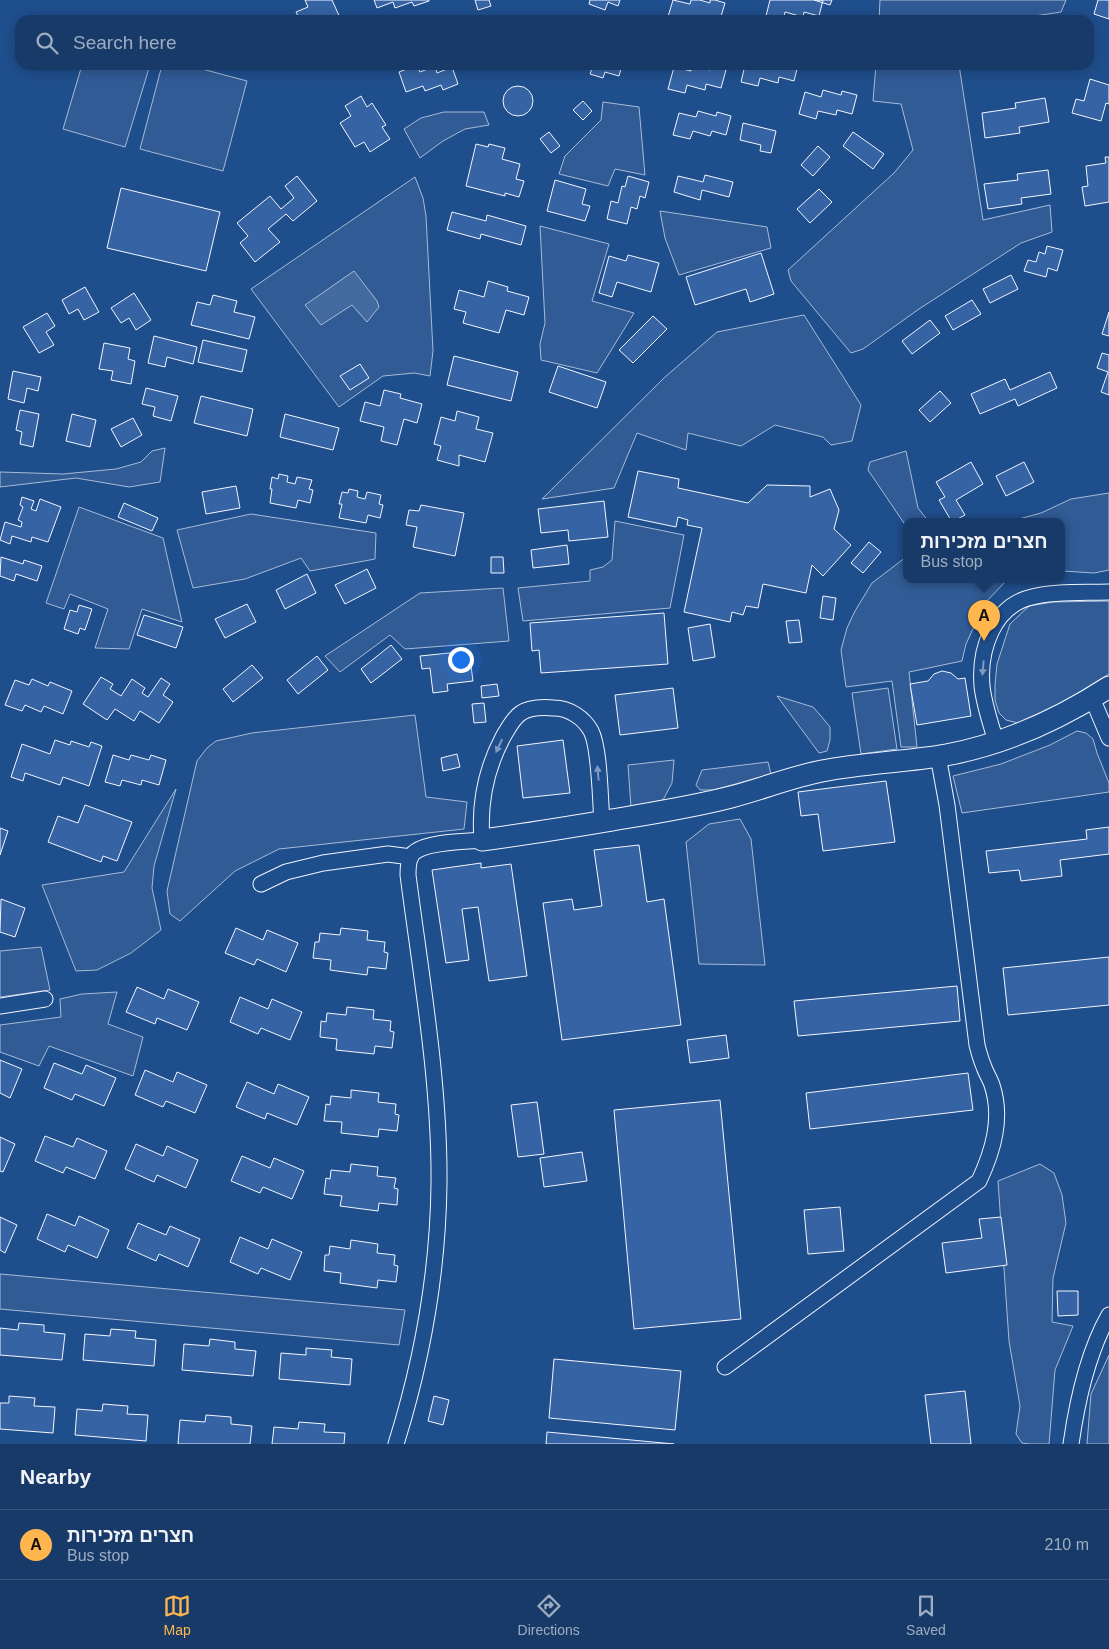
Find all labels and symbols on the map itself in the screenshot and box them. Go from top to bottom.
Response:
pin: A [968,600,1000,641]
your location [448,647,474,673]
one-way arrow [979,661,987,677]
one-way arrow [495,739,503,753]
one-way arrow [594,765,602,781]

